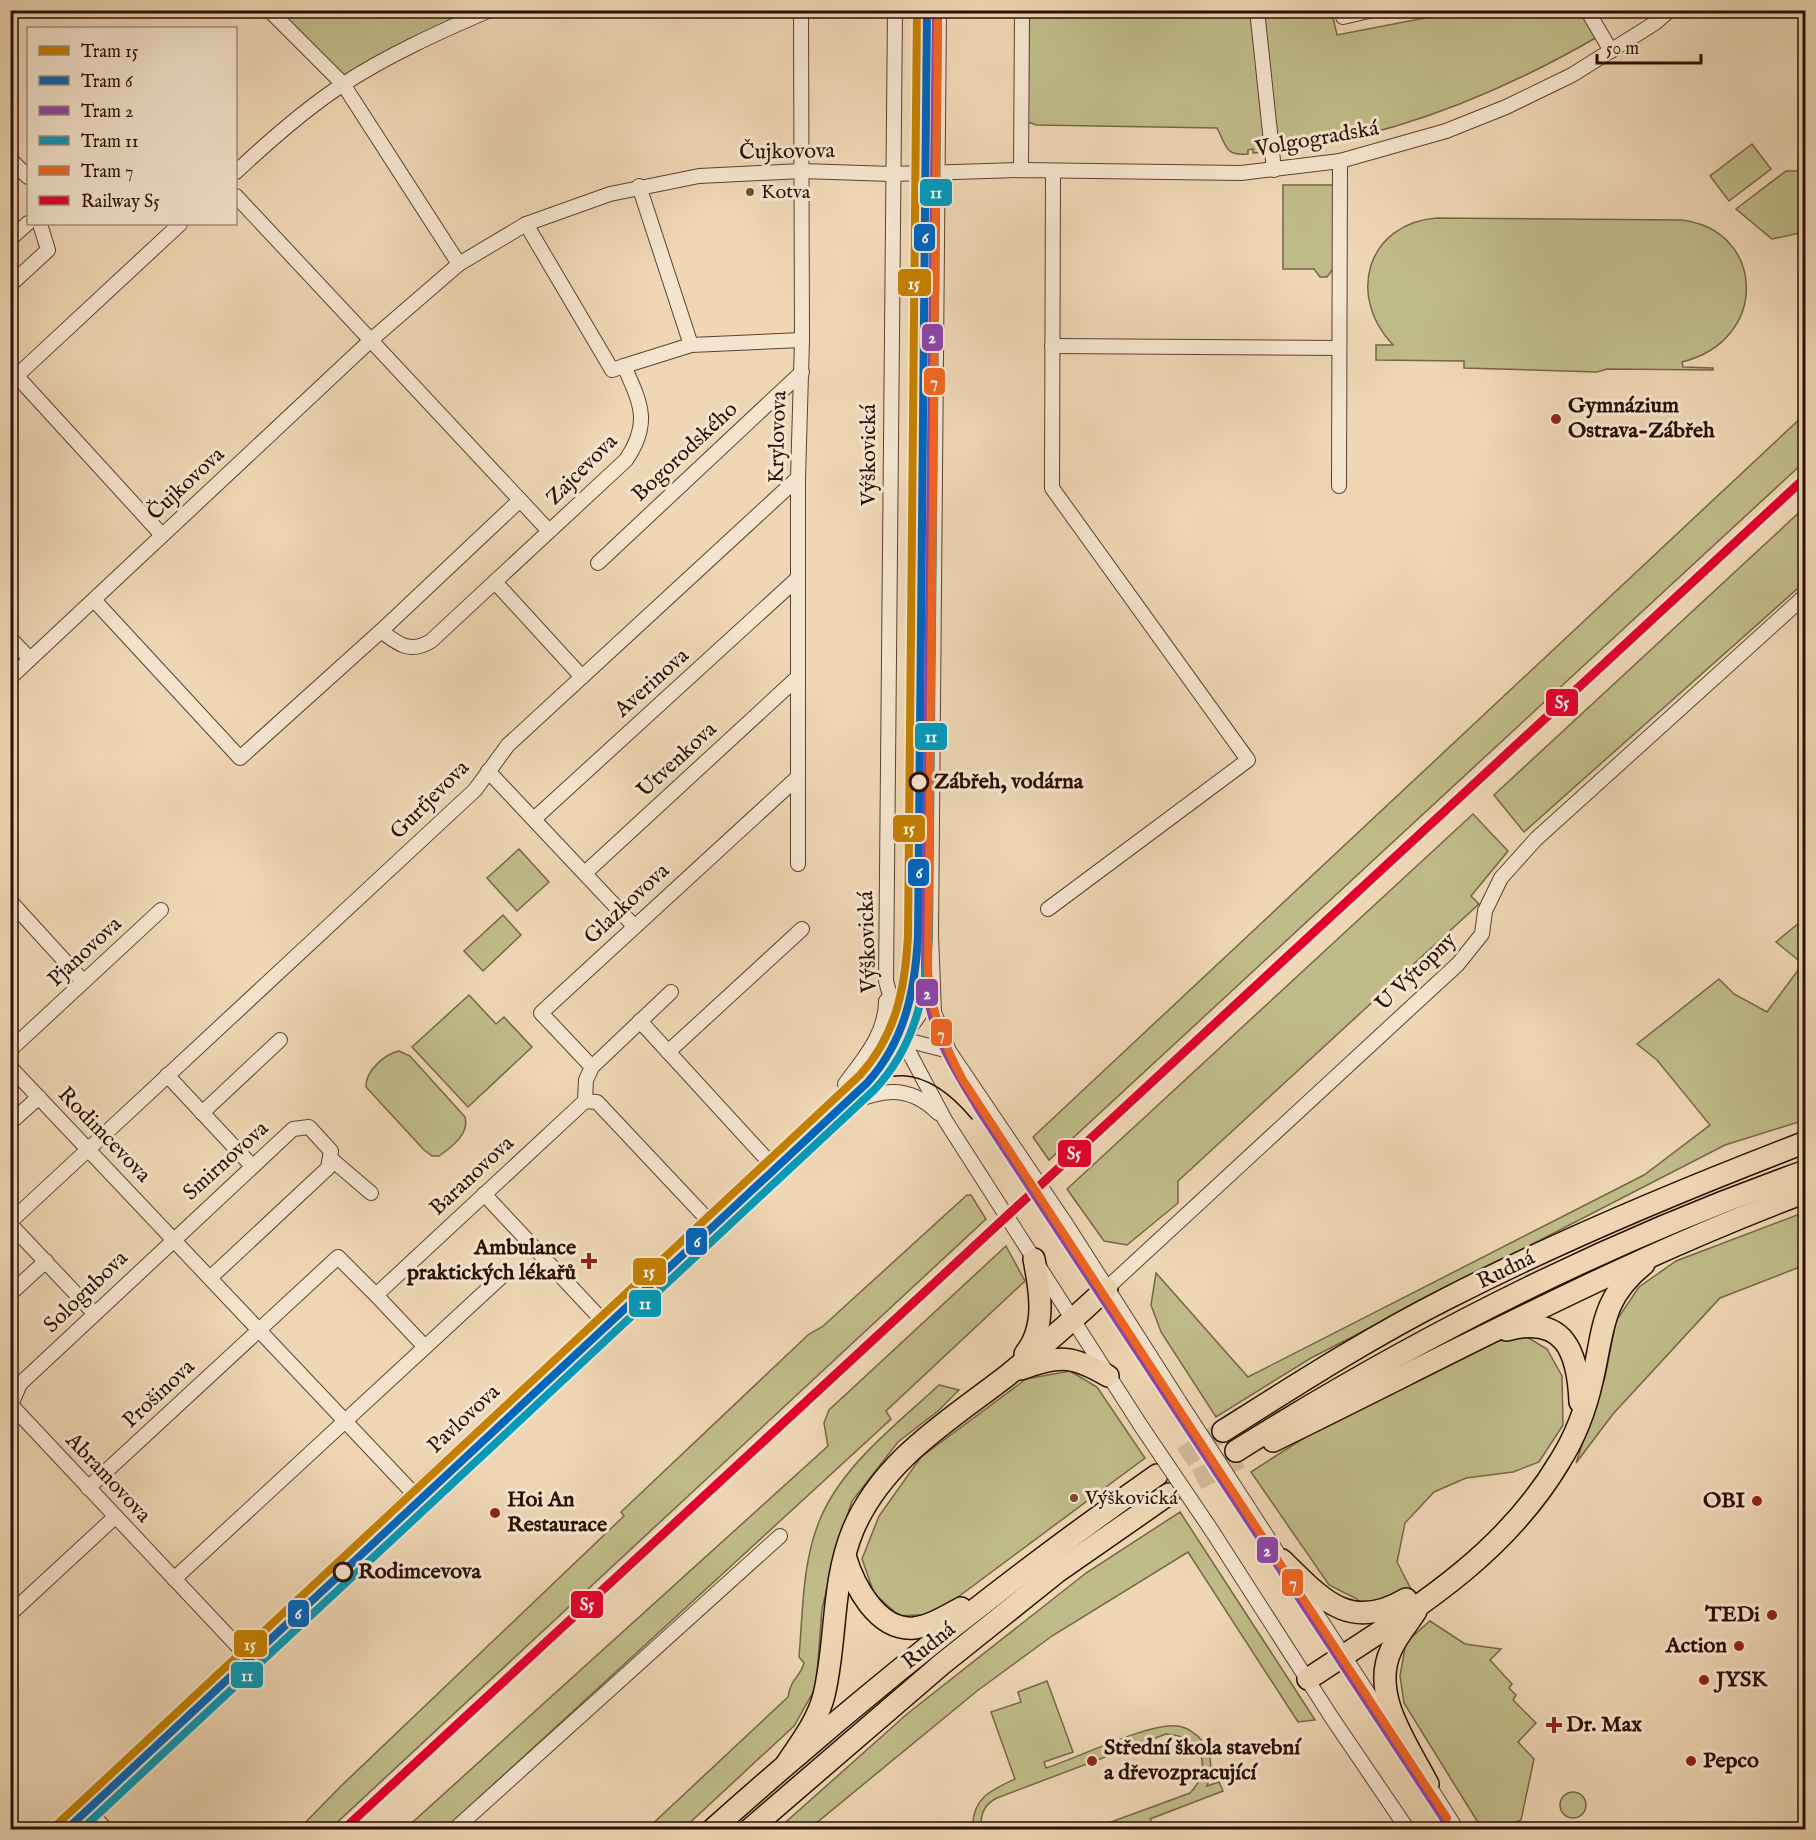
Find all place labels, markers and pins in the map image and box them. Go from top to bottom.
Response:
place label: Kotva [761,180,811,205]
marker: Kotva [744,186,756,198]
place label: Gymnázium Ostrava-Zábřeh [1568,392,1715,445]
marker: Gymnázium Ostrava-Zábřeh [1549,412,1563,426]
place label: Zábřeh, vodárna [934,768,1084,796]
marker: Zábřeh, vodárna [909,772,929,792]
place label: Ambulance praktických lékařů [406,1234,577,1287]
marker: Ambulance praktických lékařů [580,1252,598,1270]
place label: Hoi An Restaurace [507,1486,607,1539]
place label: Výškovická [1084,1486,1178,1511]
place label: OBI [1703,1487,1746,1515]
marker: Výškovická [1068,1492,1080,1504]
marker: OBI [1750,1494,1764,1508]
marker: Hoi An Restaurace [488,1506,502,1520]
place label: Rodimcevova [358,1558,482,1586]
marker: Rodimcevova [333,1562,353,1582]
place label: TEDi [1704,1601,1760,1629]
marker: TEDi [1765,1608,1779,1622]
place label: Action [1665,1632,1727,1660]
marker: Action [1732,1639,1746,1653]
place label: JYSK [1713,1666,1768,1694]
marker: JYSK [1697,1673,1711,1687]
place label: Dr. Max [1566,1711,1642,1739]
marker: Dr. Max [1547,1718,1561,1732]
place label: Střední škola stavební a dřevozpracující [1104,1734,1302,1787]
place label: Pepco [1703,1747,1759,1775]
marker: Střední škola stavební a dřevozpracující [1085,1754,1099,1768]
marker: Pepco [1684,1754,1698,1768]

